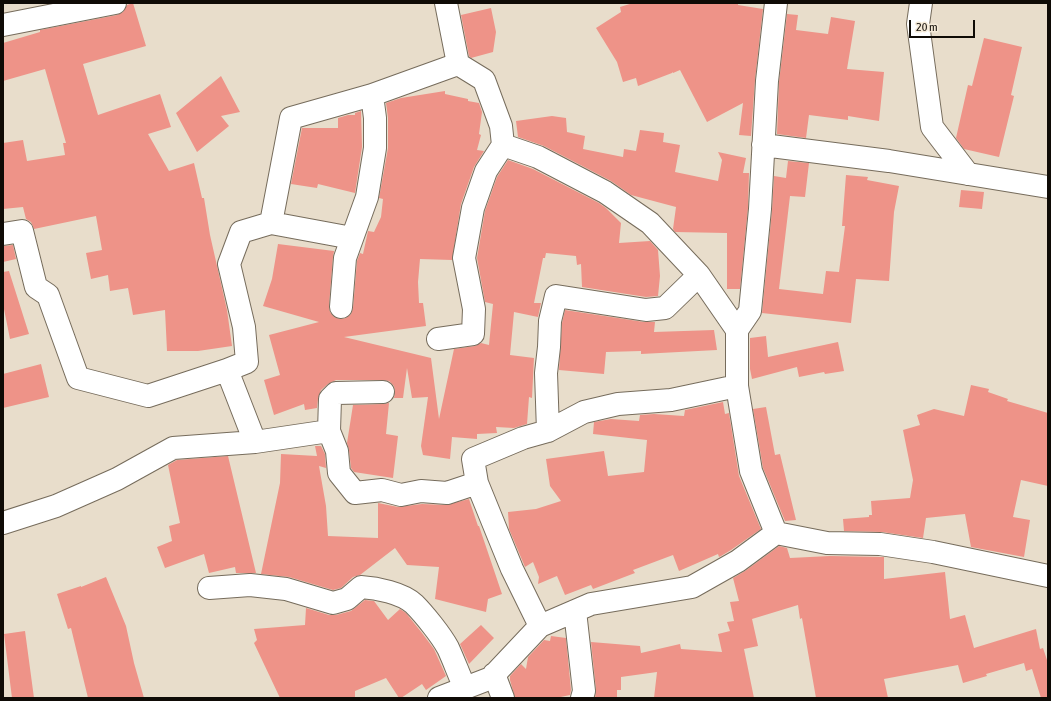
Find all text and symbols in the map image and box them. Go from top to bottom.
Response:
scale bar [911,12,977,38]
text: 20 m [916,20,938,34]

